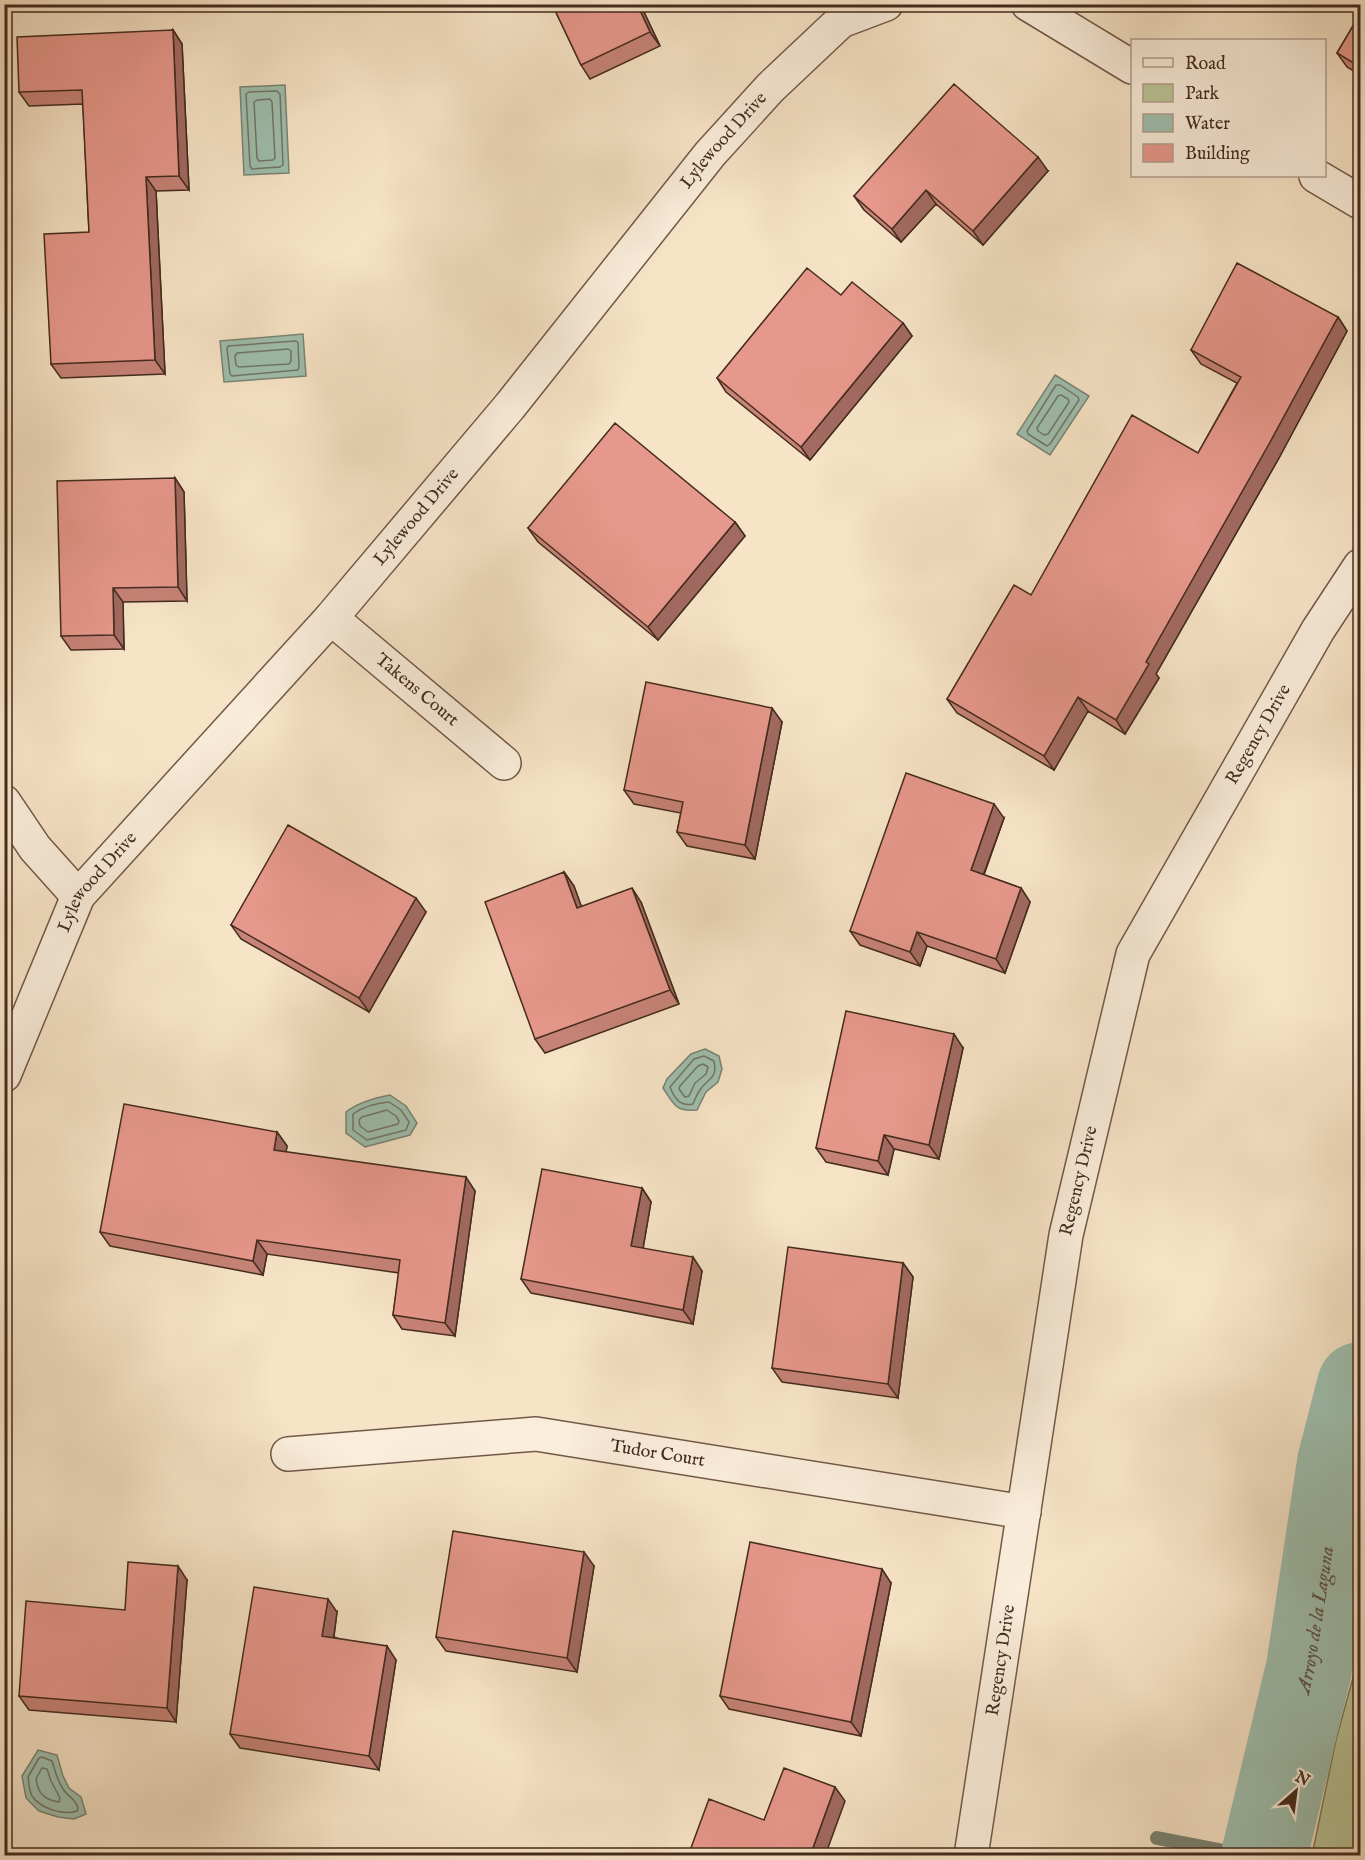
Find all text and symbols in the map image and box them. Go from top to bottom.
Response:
legend [1131,39,1326,177]
text: Road [1185,53,1226,76]
text: Park [1185,83,1220,106]
street label: Lylewood Drive [675,87,772,193]
text: Water [1185,113,1230,136]
text: Building [1185,143,1250,166]
street label: Lylewood Drive [369,463,464,570]
street label: Takens Court [370,648,463,731]
street label: Regency Drive [1221,680,1296,789]
street label: Lylewood Drive [53,827,142,936]
street label: Regency Drive [1055,1124,1103,1238]
street label: Tudor Court [609,1435,707,1472]
water label: Arroyo de la Laguna [1290,1544,1340,1698]
street label: Regency Drive [981,1603,1021,1717]
north arrow [1266,1761,1326,1821]
text: N [1290,1767,1313,1792]

